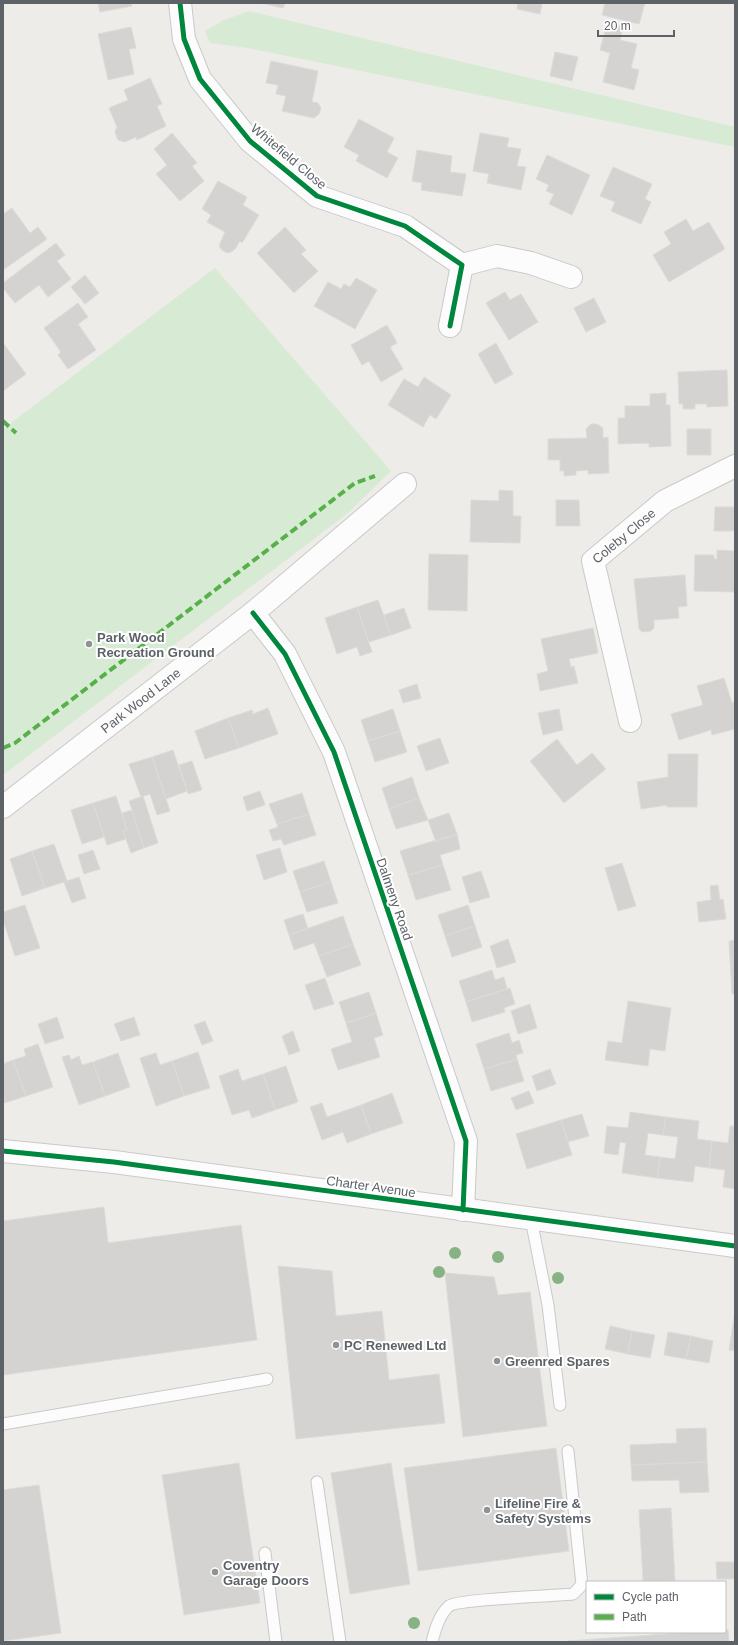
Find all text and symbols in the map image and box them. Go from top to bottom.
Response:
scale bar [598,12,674,38]
text: 20 m [604,19,631,33]
street label: Whitefield Close [248,120,329,192]
street label: Coleby Close [589,505,658,566]
place label: Park Wood Recreation Ground [97,630,215,660]
marker: Park Wood Recreation Ground [84,639,94,649]
street label: Park Wood Lane [98,665,184,736]
street label: Dalmeny Road [373,856,416,942]
street label: Charter Avenue [325,1173,417,1200]
place label: PC Renewed Ltd [344,1338,447,1353]
marker: PC Renewed Ltd [331,1340,341,1350]
place label: Greenred Spares [505,1354,610,1369]
marker: Greenred Spares [492,1356,502,1366]
place label: Lifeline Fire & Safety Systems [495,1496,591,1526]
marker: Lifeline Fire & Safety Systems [482,1505,492,1515]
place label: Coventry Garage Doors [223,1558,309,1588]
marker: Coventry Garage Doors [210,1567,220,1577]
legend [586,1581,726,1633]
text: Cycle path [622,1590,679,1604]
text: Path [622,1610,647,1624]

